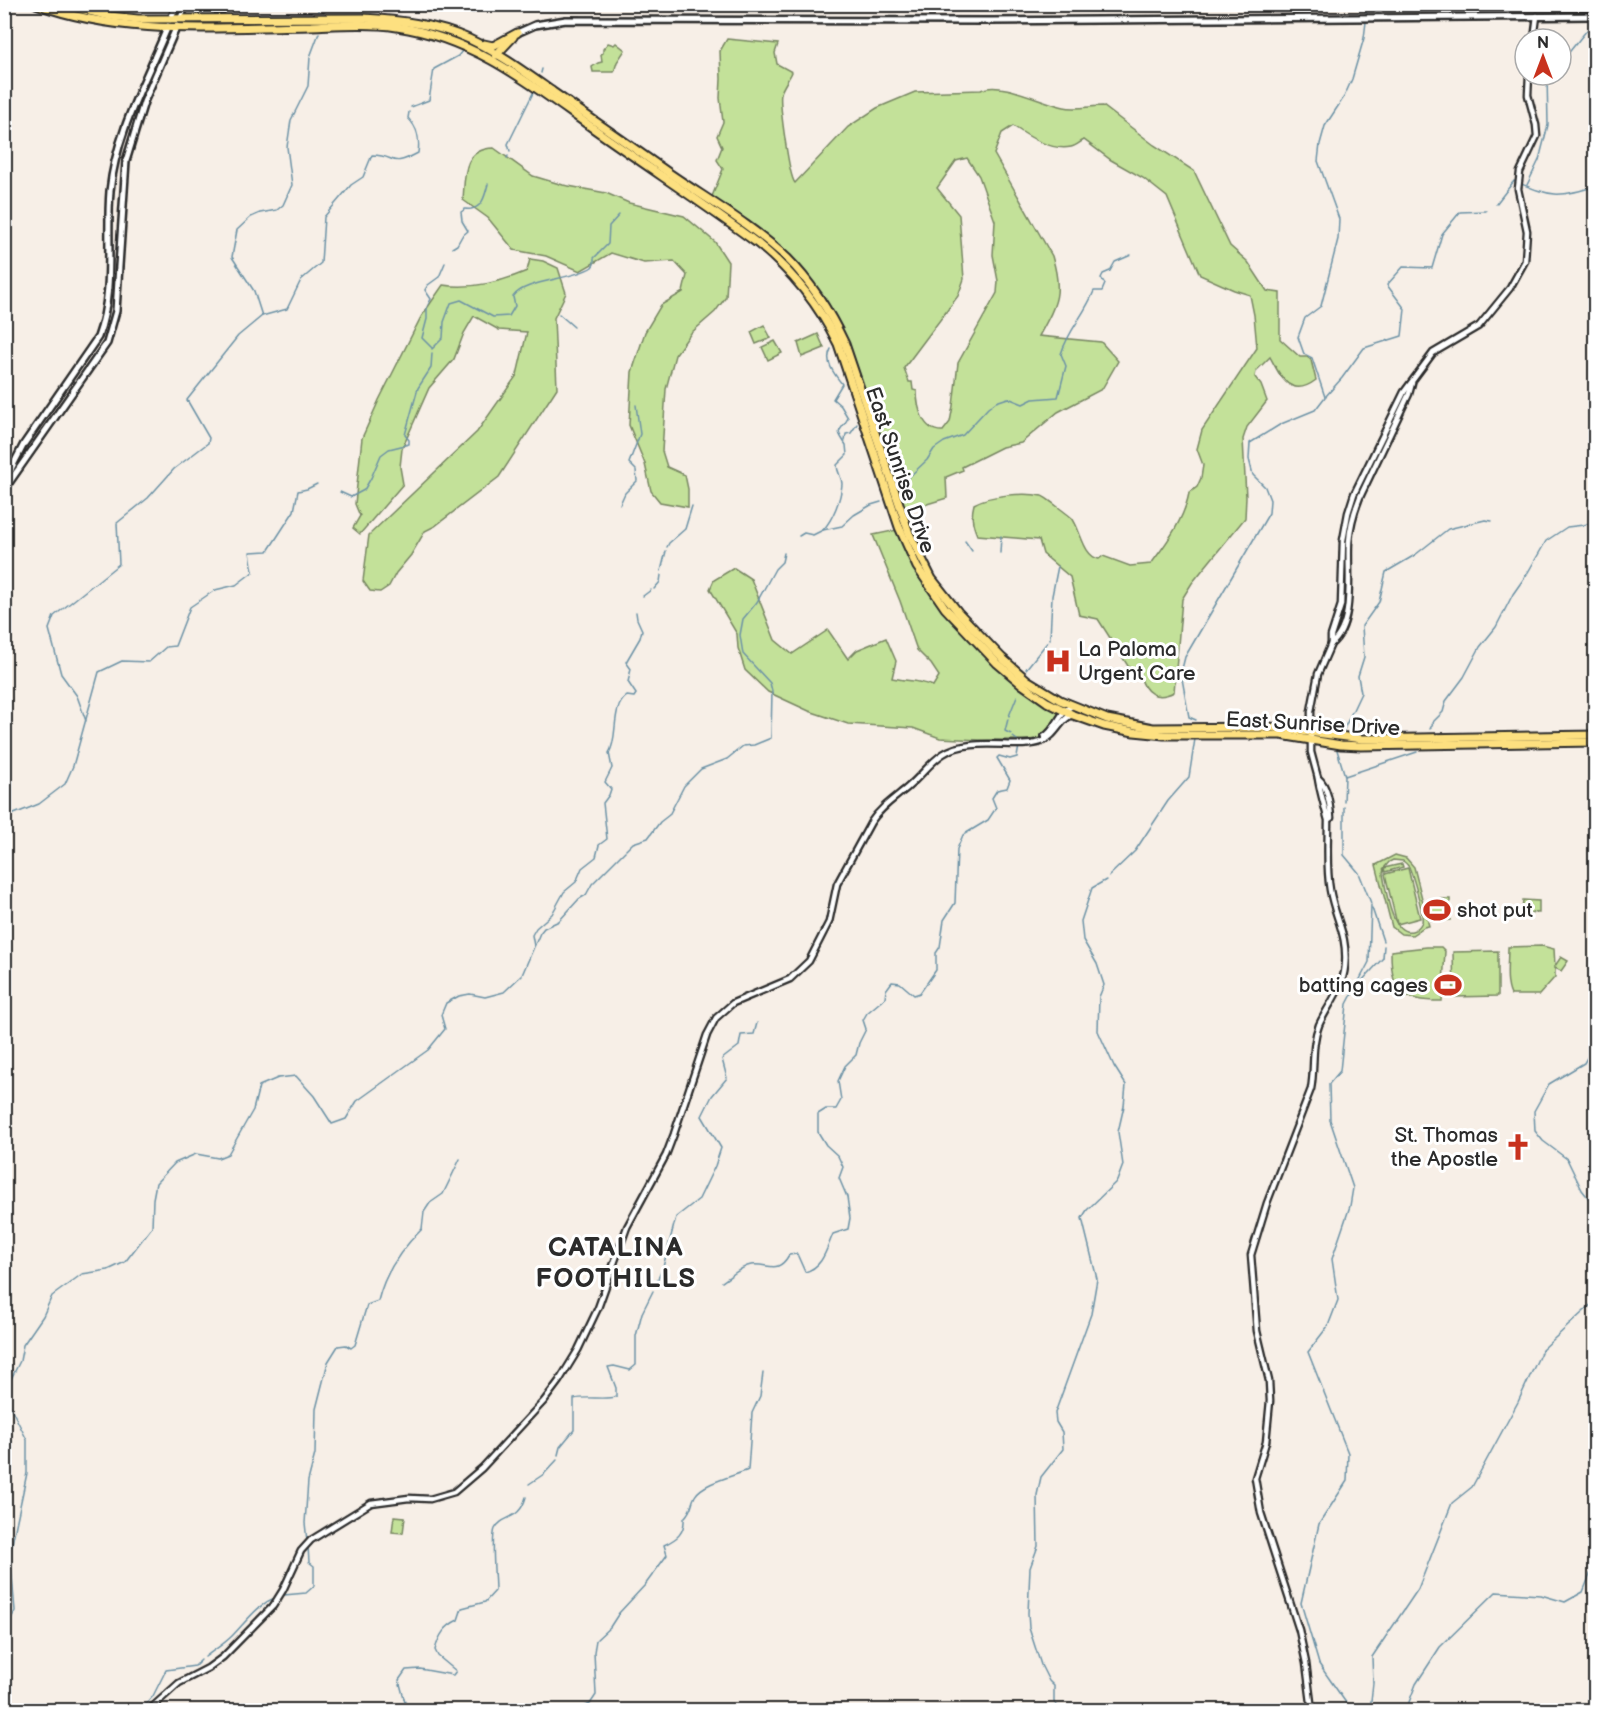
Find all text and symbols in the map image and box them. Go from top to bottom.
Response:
north arrow [1513,27,1573,87]
text: N [1537,34,1549,53]
street label: East Sunrise Drive [860,383,940,557]
place label: La Paloma Urgent Care [1078,637,1196,686]
hospital icon: La Paloma Urgent Care [1043,646,1073,676]
street label: East Sunrise Drive [1225,707,1401,741]
sports icon: shot put [1422,895,1452,925]
place label: shot put [1457,898,1533,923]
sports icon: batting cages [1433,970,1463,1000]
place label: batting cages [1299,973,1428,998]
place label: St. Thomas the Apostle [1391,1123,1498,1172]
church icon: St. Thomas the Apostle [1503,1132,1533,1162]
district label: CATALINA FOOTHILLS [536,1232,696,1295]

